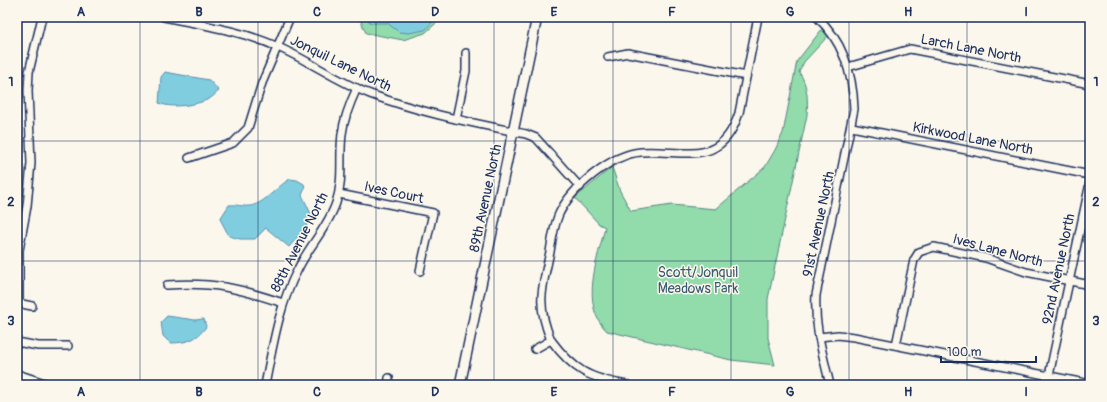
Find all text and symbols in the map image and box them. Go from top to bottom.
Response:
text: A [77,4,86,20]
text: B [195,4,203,20]
text: C [313,4,321,20]
text: D [431,4,439,20]
text: E [551,4,558,20]
text: F [668,4,676,20]
text: G [786,4,795,20]
text: H [904,4,912,20]
text: I [1024,4,1028,20]
street label: Larch Lane North [919,30,1023,67]
street label: Jonquil Lane North [287,32,394,95]
text: 1 [8,74,14,90]
text: 1 [1093,74,1099,90]
street label: Kirkwood Lane North [911,118,1035,158]
street label: 89th Avenue North [466,143,505,254]
street label: 91st Avenue North [799,170,838,279]
street label: Ives Court [363,178,425,207]
street label: 88th Avenue North [267,190,332,295]
text: 2 [7,194,15,210]
text: 2 [1092,194,1100,210]
street label: 92nd Avenue North [1038,212,1079,326]
street label: Ives Lane North [951,230,1045,271]
park label: Scott/Jonquil Meadows Park [658,264,739,297]
text: 3 [7,313,15,329]
text: 3 [1092,313,1100,329]
scale bar [941,338,1036,364]
text: 100 m [947,345,982,360]
text: A [77,384,86,400]
text: B [195,384,203,400]
text: C [313,384,321,400]
text: D [431,384,439,400]
text: E [551,384,558,400]
text: F [668,384,676,400]
text: G [786,384,795,400]
text: H [904,384,912,400]
text: I [1024,384,1028,400]

